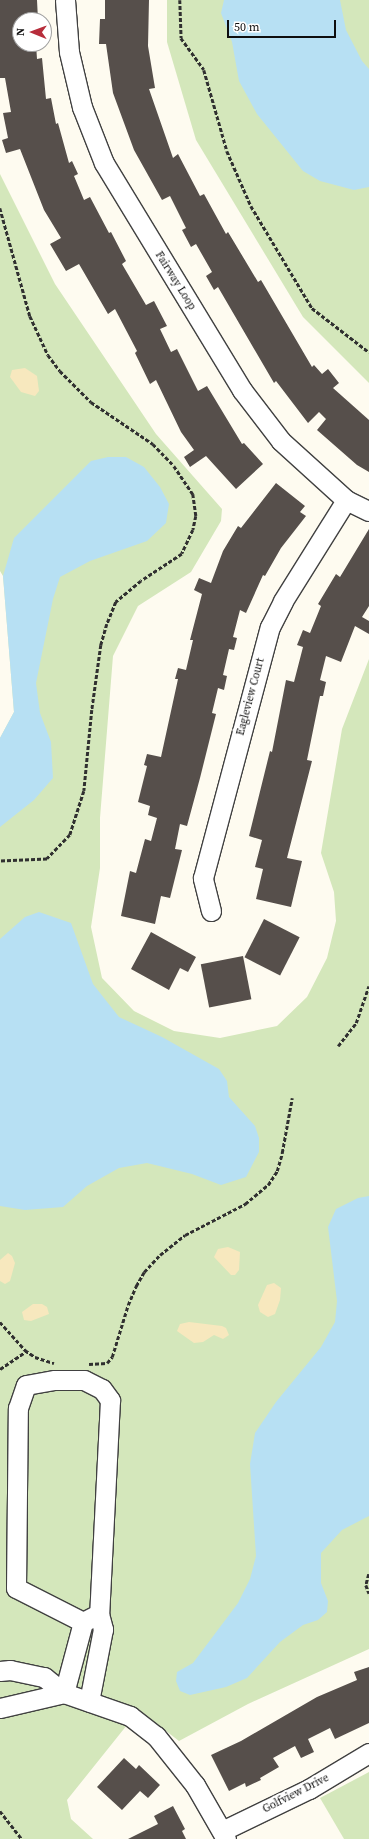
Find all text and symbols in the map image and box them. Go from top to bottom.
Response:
north arrow [12,12,52,52]
scale bar [229,12,338,38]
text: 50 m [234,19,260,35]
text: N [13,28,28,36]
street label: Fairway Loop [152,249,198,313]
street label: Eagleview Court [234,657,268,737]
street label: Golfview Drive [261,1772,331,1816]

